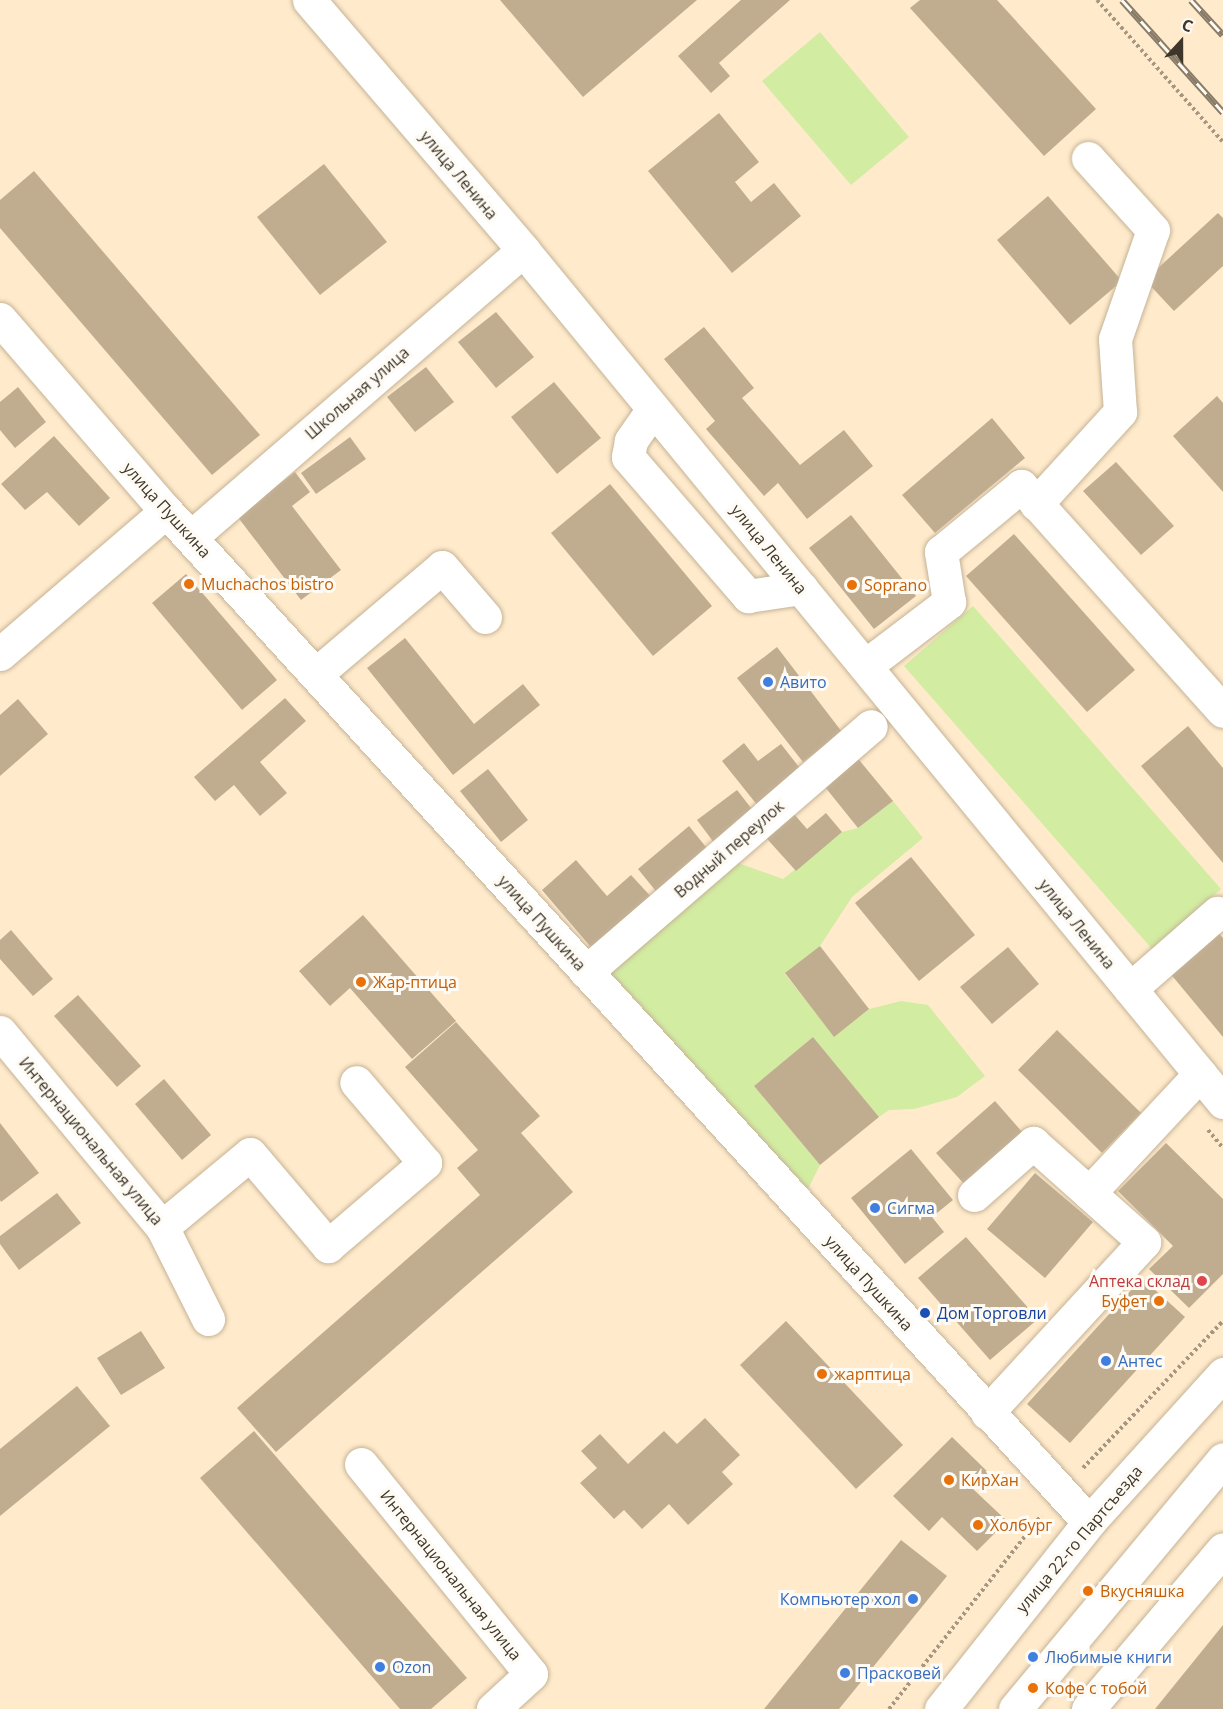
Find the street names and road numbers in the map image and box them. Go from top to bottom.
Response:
street label: улица Ленина [416,127,502,223]
street label: Школьная улица [301,343,413,443]
street label: улица Пушкина [119,458,215,562]
street label: улица Ленина [727,500,811,598]
street label: Водный переулок [670,796,788,902]
street label: улица Пушкина [494,871,590,975]
street label: улица Ленина [1035,875,1119,973]
street label: Интернациональная улица [15,1053,167,1229]
street label: улица Пушкина [821,1231,917,1335]
street label: улица 22-го Партсъезда [1012,1462,1146,1616]
street label: Интернациональная улица [376,1486,526,1664]

